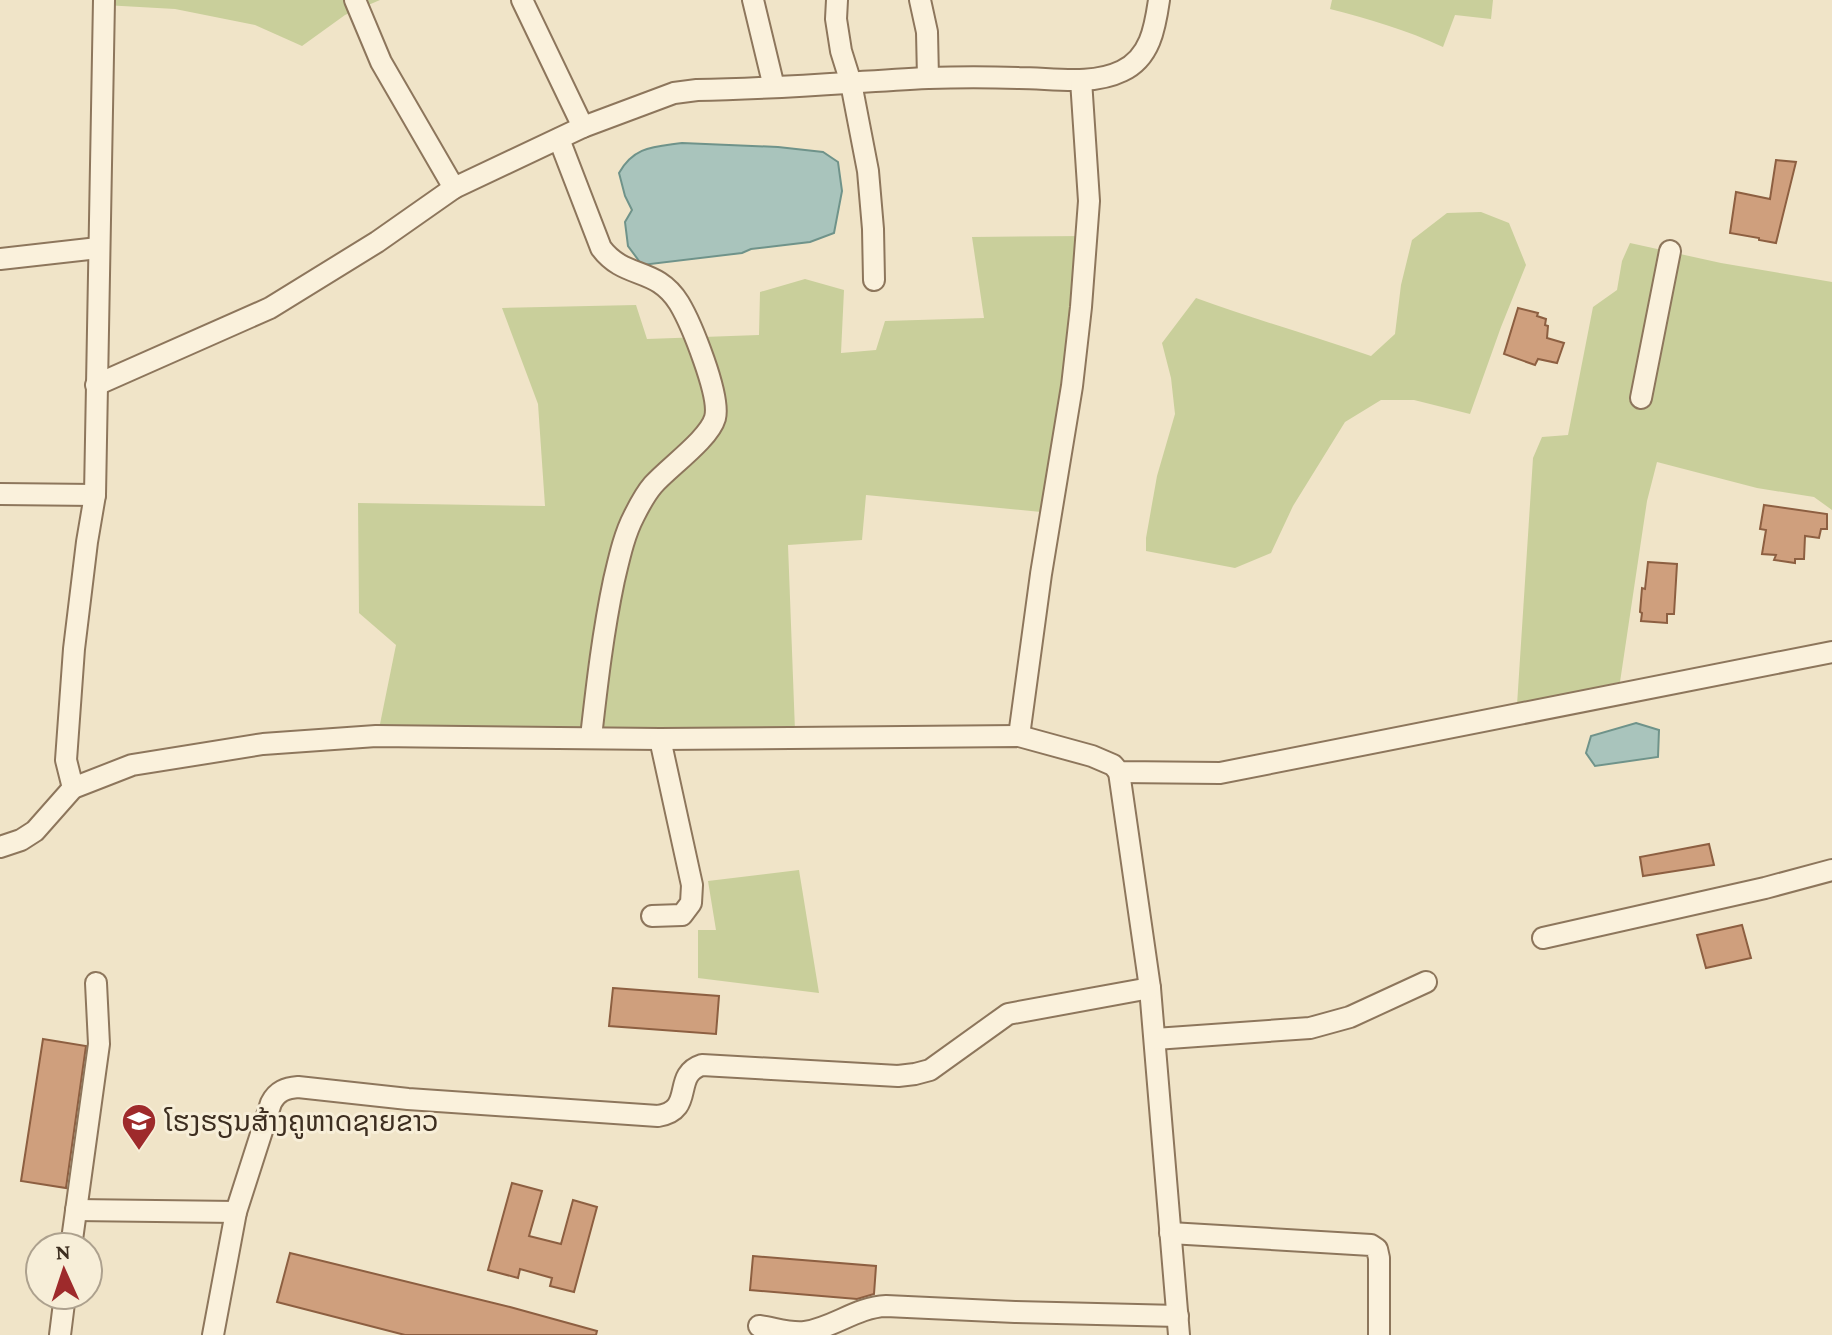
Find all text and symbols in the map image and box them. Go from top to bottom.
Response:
school or university icon: ໂຮງຮຽນສ້າງຄູຫາດຊາຍຂາວ [120,1102,158,1152]
place label: ໂຮງຮຽນສ້າງຄູຫາດຊາຍຂາວ [164,1106,439,1139]
north arrow [24,1231,104,1311]
text: N [55,1239,71,1264]

